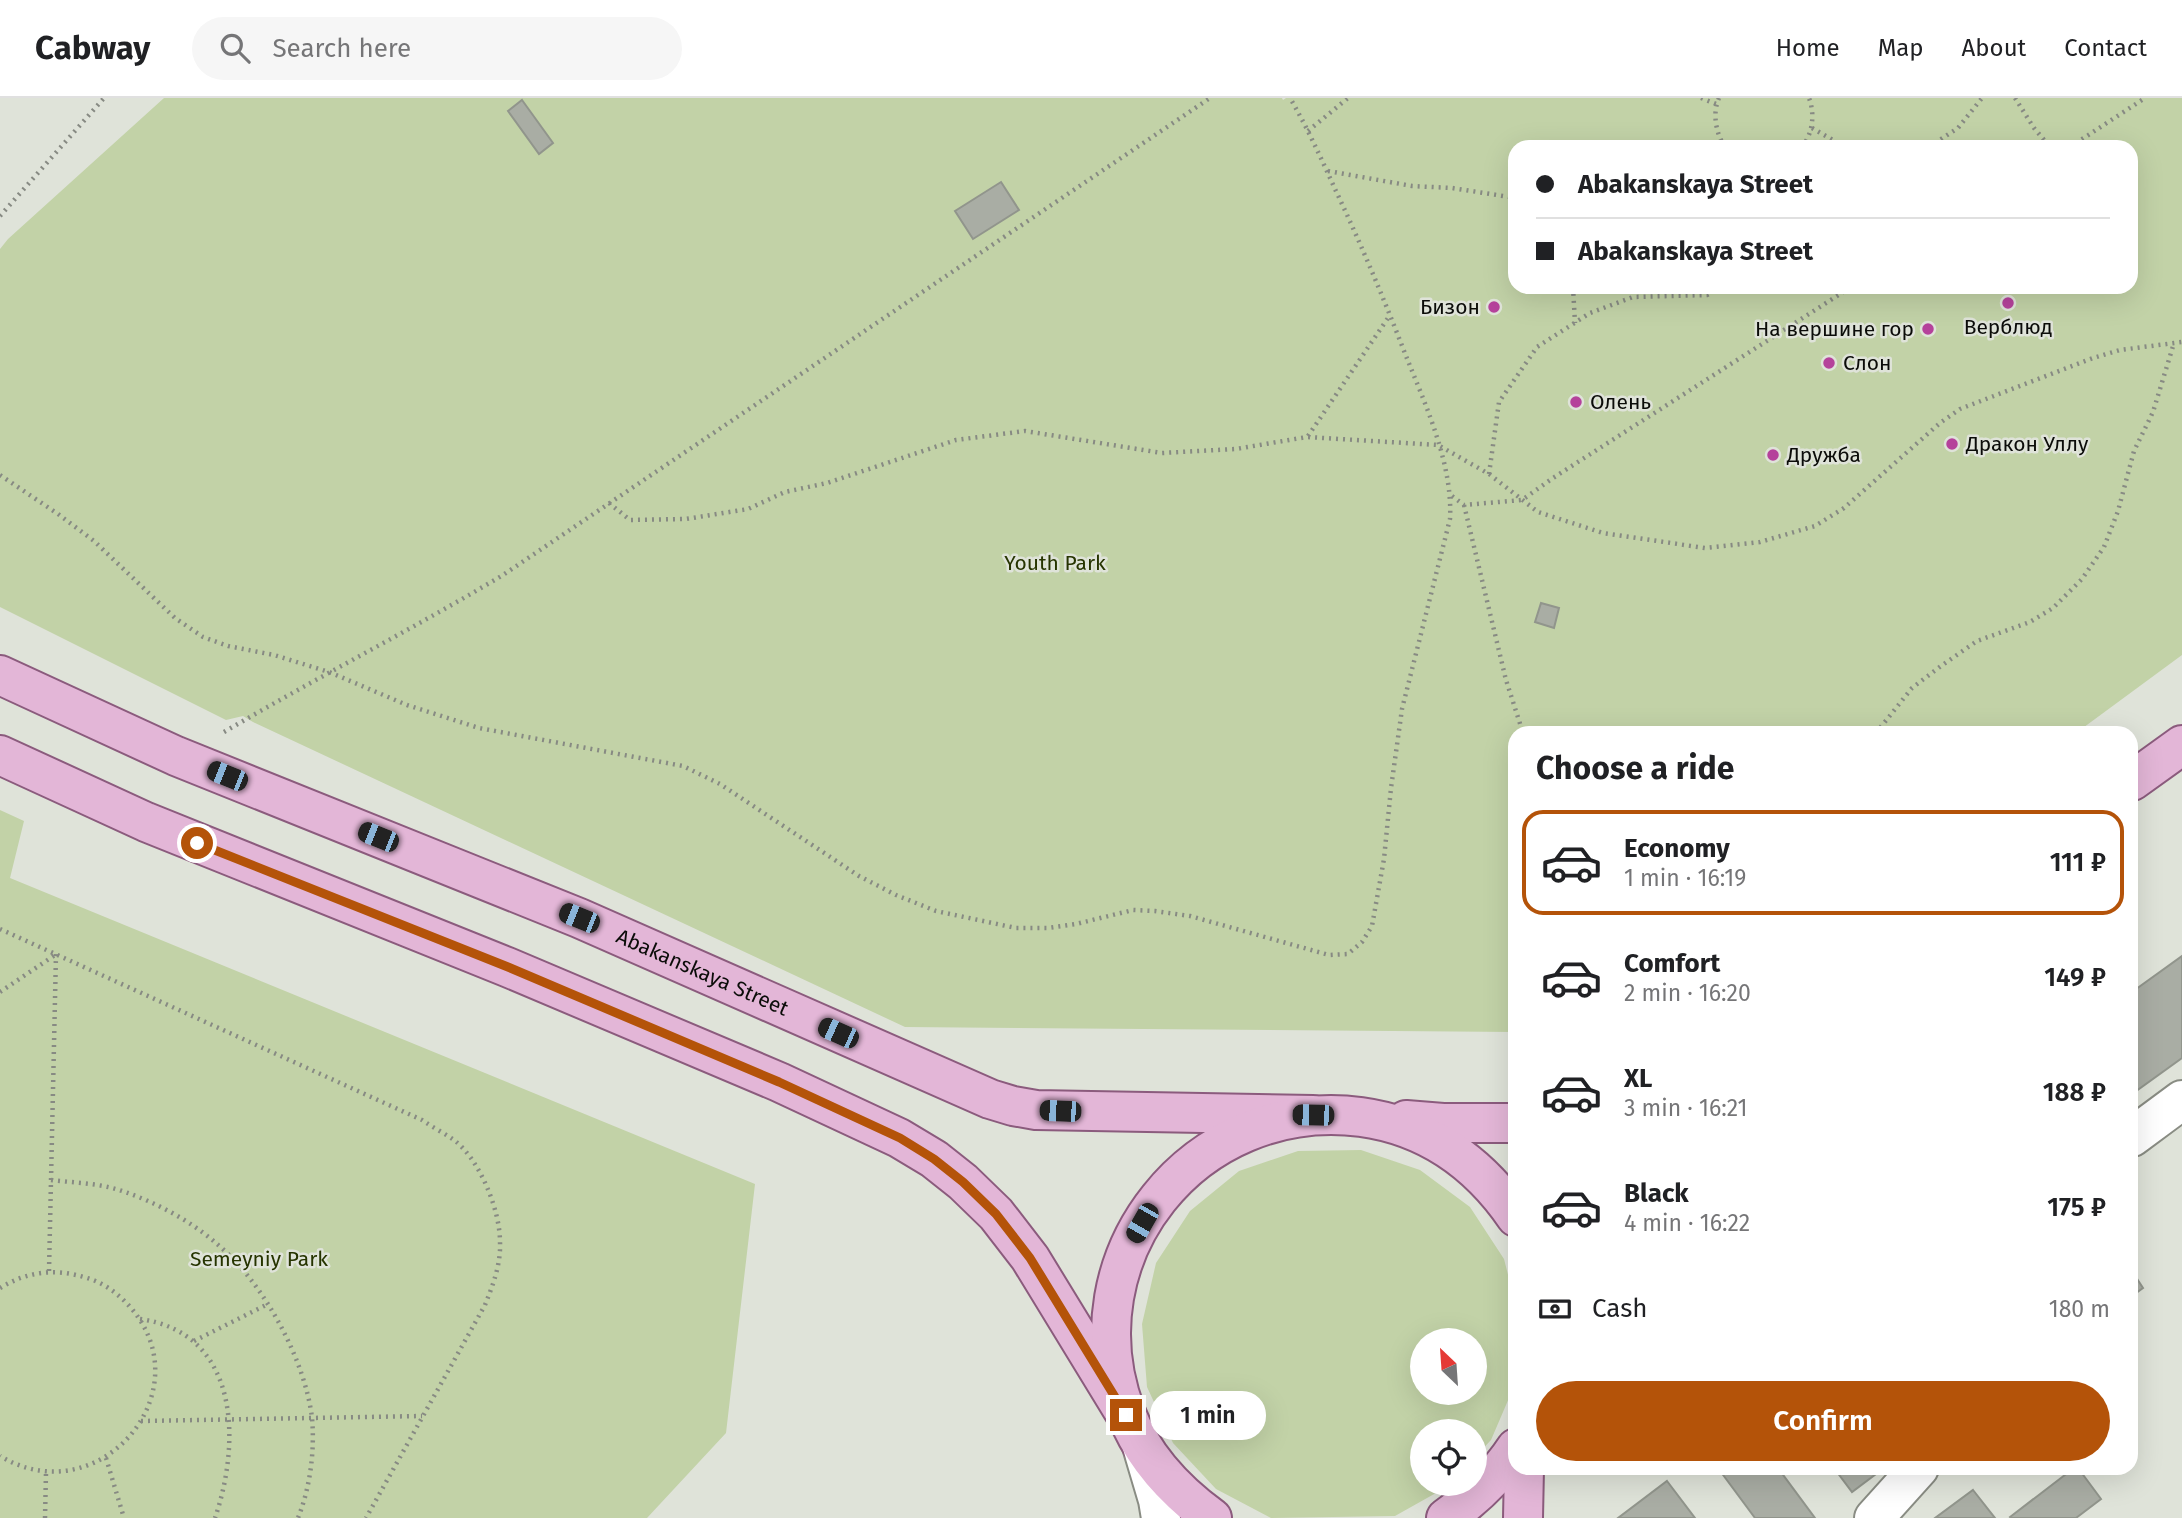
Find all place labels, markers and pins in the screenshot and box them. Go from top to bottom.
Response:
place label: Бизон [1420,294,1480,320]
marker: Верблюд [2000,295,2016,311]
marker: Бизон [1486,299,1502,315]
place label: Верблюд [1964,314,2052,340]
place label: На вершине гор [1755,316,1914,342]
marker: На вершине гор [1920,321,1936,337]
place label: Слон [1843,350,1892,376]
marker: Слон [1821,355,1837,371]
place label: Олень [1590,389,1651,415]
marker: Олень [1568,394,1584,410]
place label: Дракон Уллу [1965,431,2089,457]
marker: Дракон Уллу [1944,436,1960,452]
place label: Дружба [1786,442,1861,468]
marker: Дружба [1765,447,1781,463]

